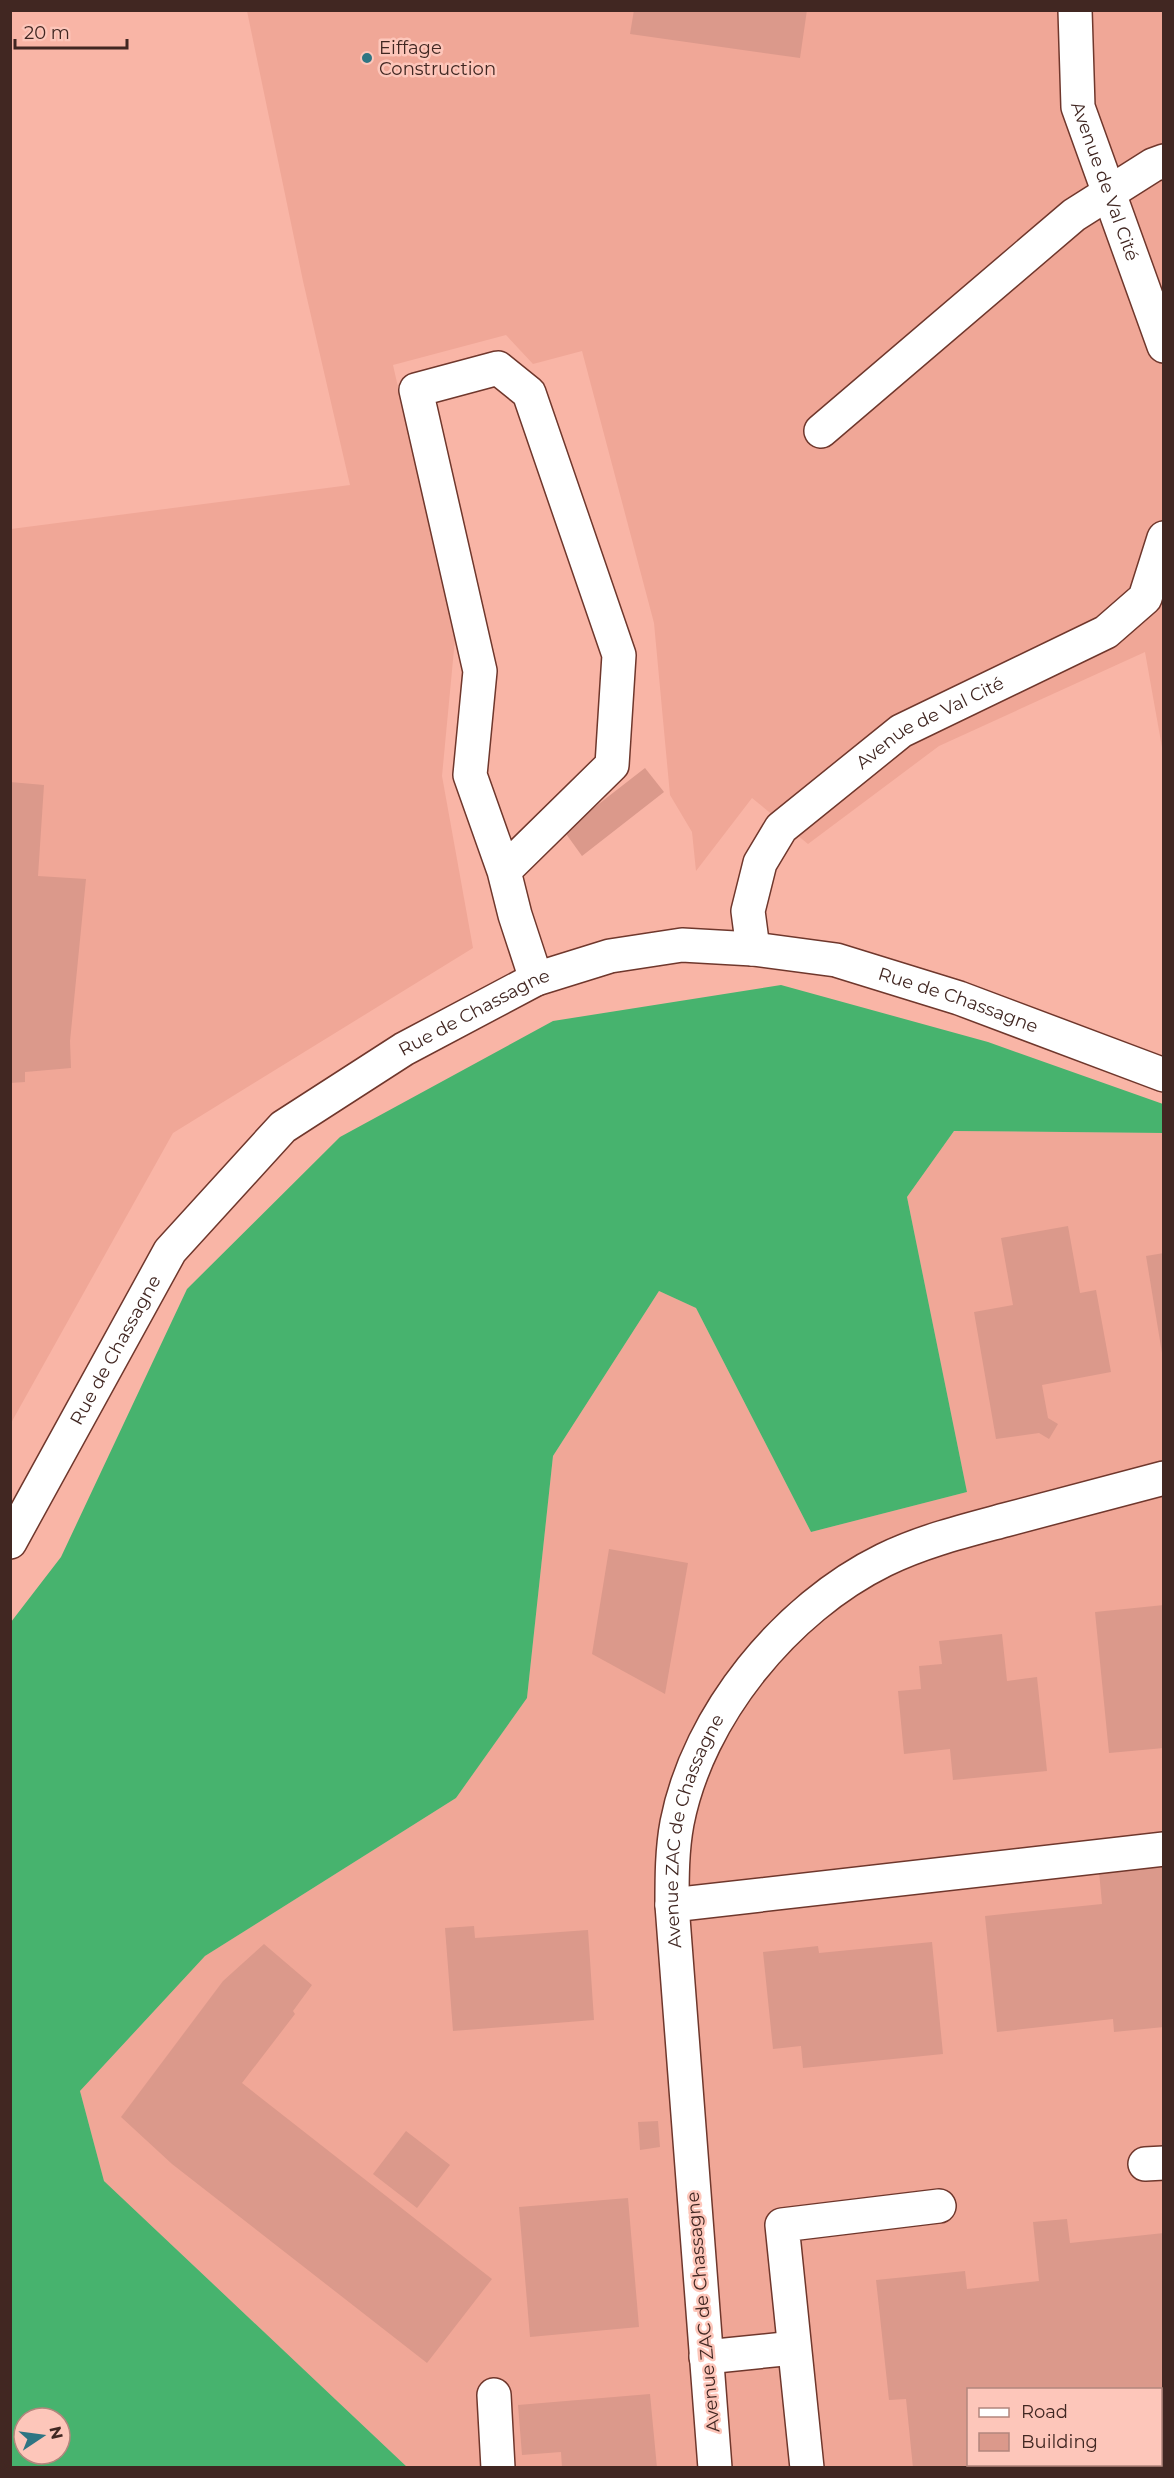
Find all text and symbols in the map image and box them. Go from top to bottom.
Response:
scale bar [15,12,128,50]
text: 20 m [24,22,70,44]
place label: Eiffage Construction [379,37,496,80]
marker: Eiffage Construction [360,51,374,65]
street label: Avenue de Val Cité [1066,99,1143,264]
street label: Avenue de Val Cité [852,672,1008,774]
street label: Rue de Chassagne [876,963,1041,1038]
street label: Rue de Chassagne [395,964,552,1061]
street label: Rue de Chassagne [65,1271,166,1429]
street label: Avenue ZAC de Chassagne [661,1710,729,1949]
street label: Avenue ZAC de Chassagne [682,2191,724,2433]
legend [967,2388,1162,2466]
text: Road [1021,2401,1068,2423]
north arrow [12,2406,72,2466]
text: N [45,2424,67,2441]
text: Building [1021,2431,1098,2453]

